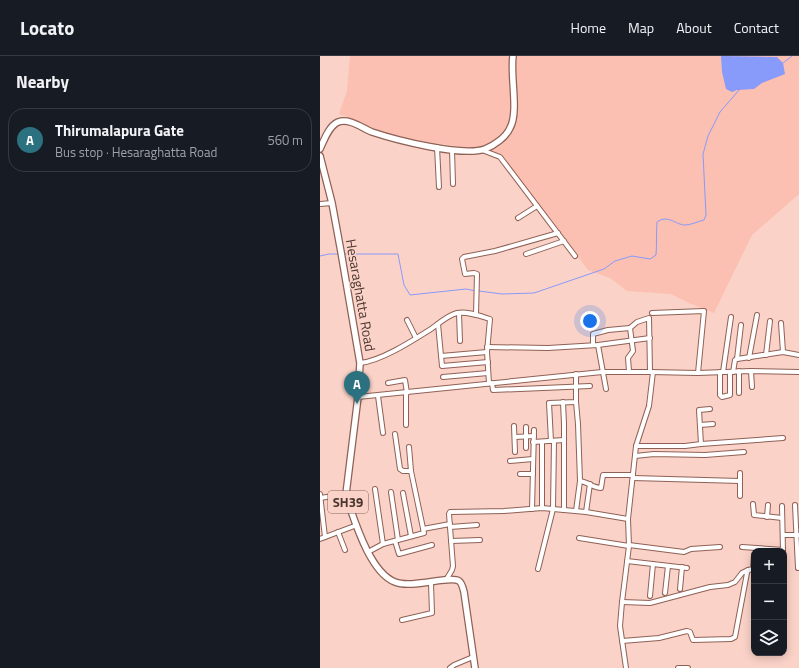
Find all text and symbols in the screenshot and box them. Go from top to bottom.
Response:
text: Locato [20,13,74,42]
text: Home [571,17,606,38]
text: Map [628,17,654,38]
text: About [676,17,712,38]
text: Contact [734,17,779,38]
text: Nearby [16,69,69,95]
text: Thirumalapura Gate [55,119,184,142]
text: A [26,130,34,150]
text: 560 m [267,130,303,150]
text: Bus stop · Hesaraghatta Road [55,142,217,162]
street label: Hesaraghatta Road [341,237,381,353]
your location [580,311,600,331]
pin: A [344,371,370,404]
road number: SH39 [328,491,368,513]
map controls [751,548,787,656]
button: + [751,548,787,584]
button: − [751,584,787,620]
button: layers [751,620,787,656]

